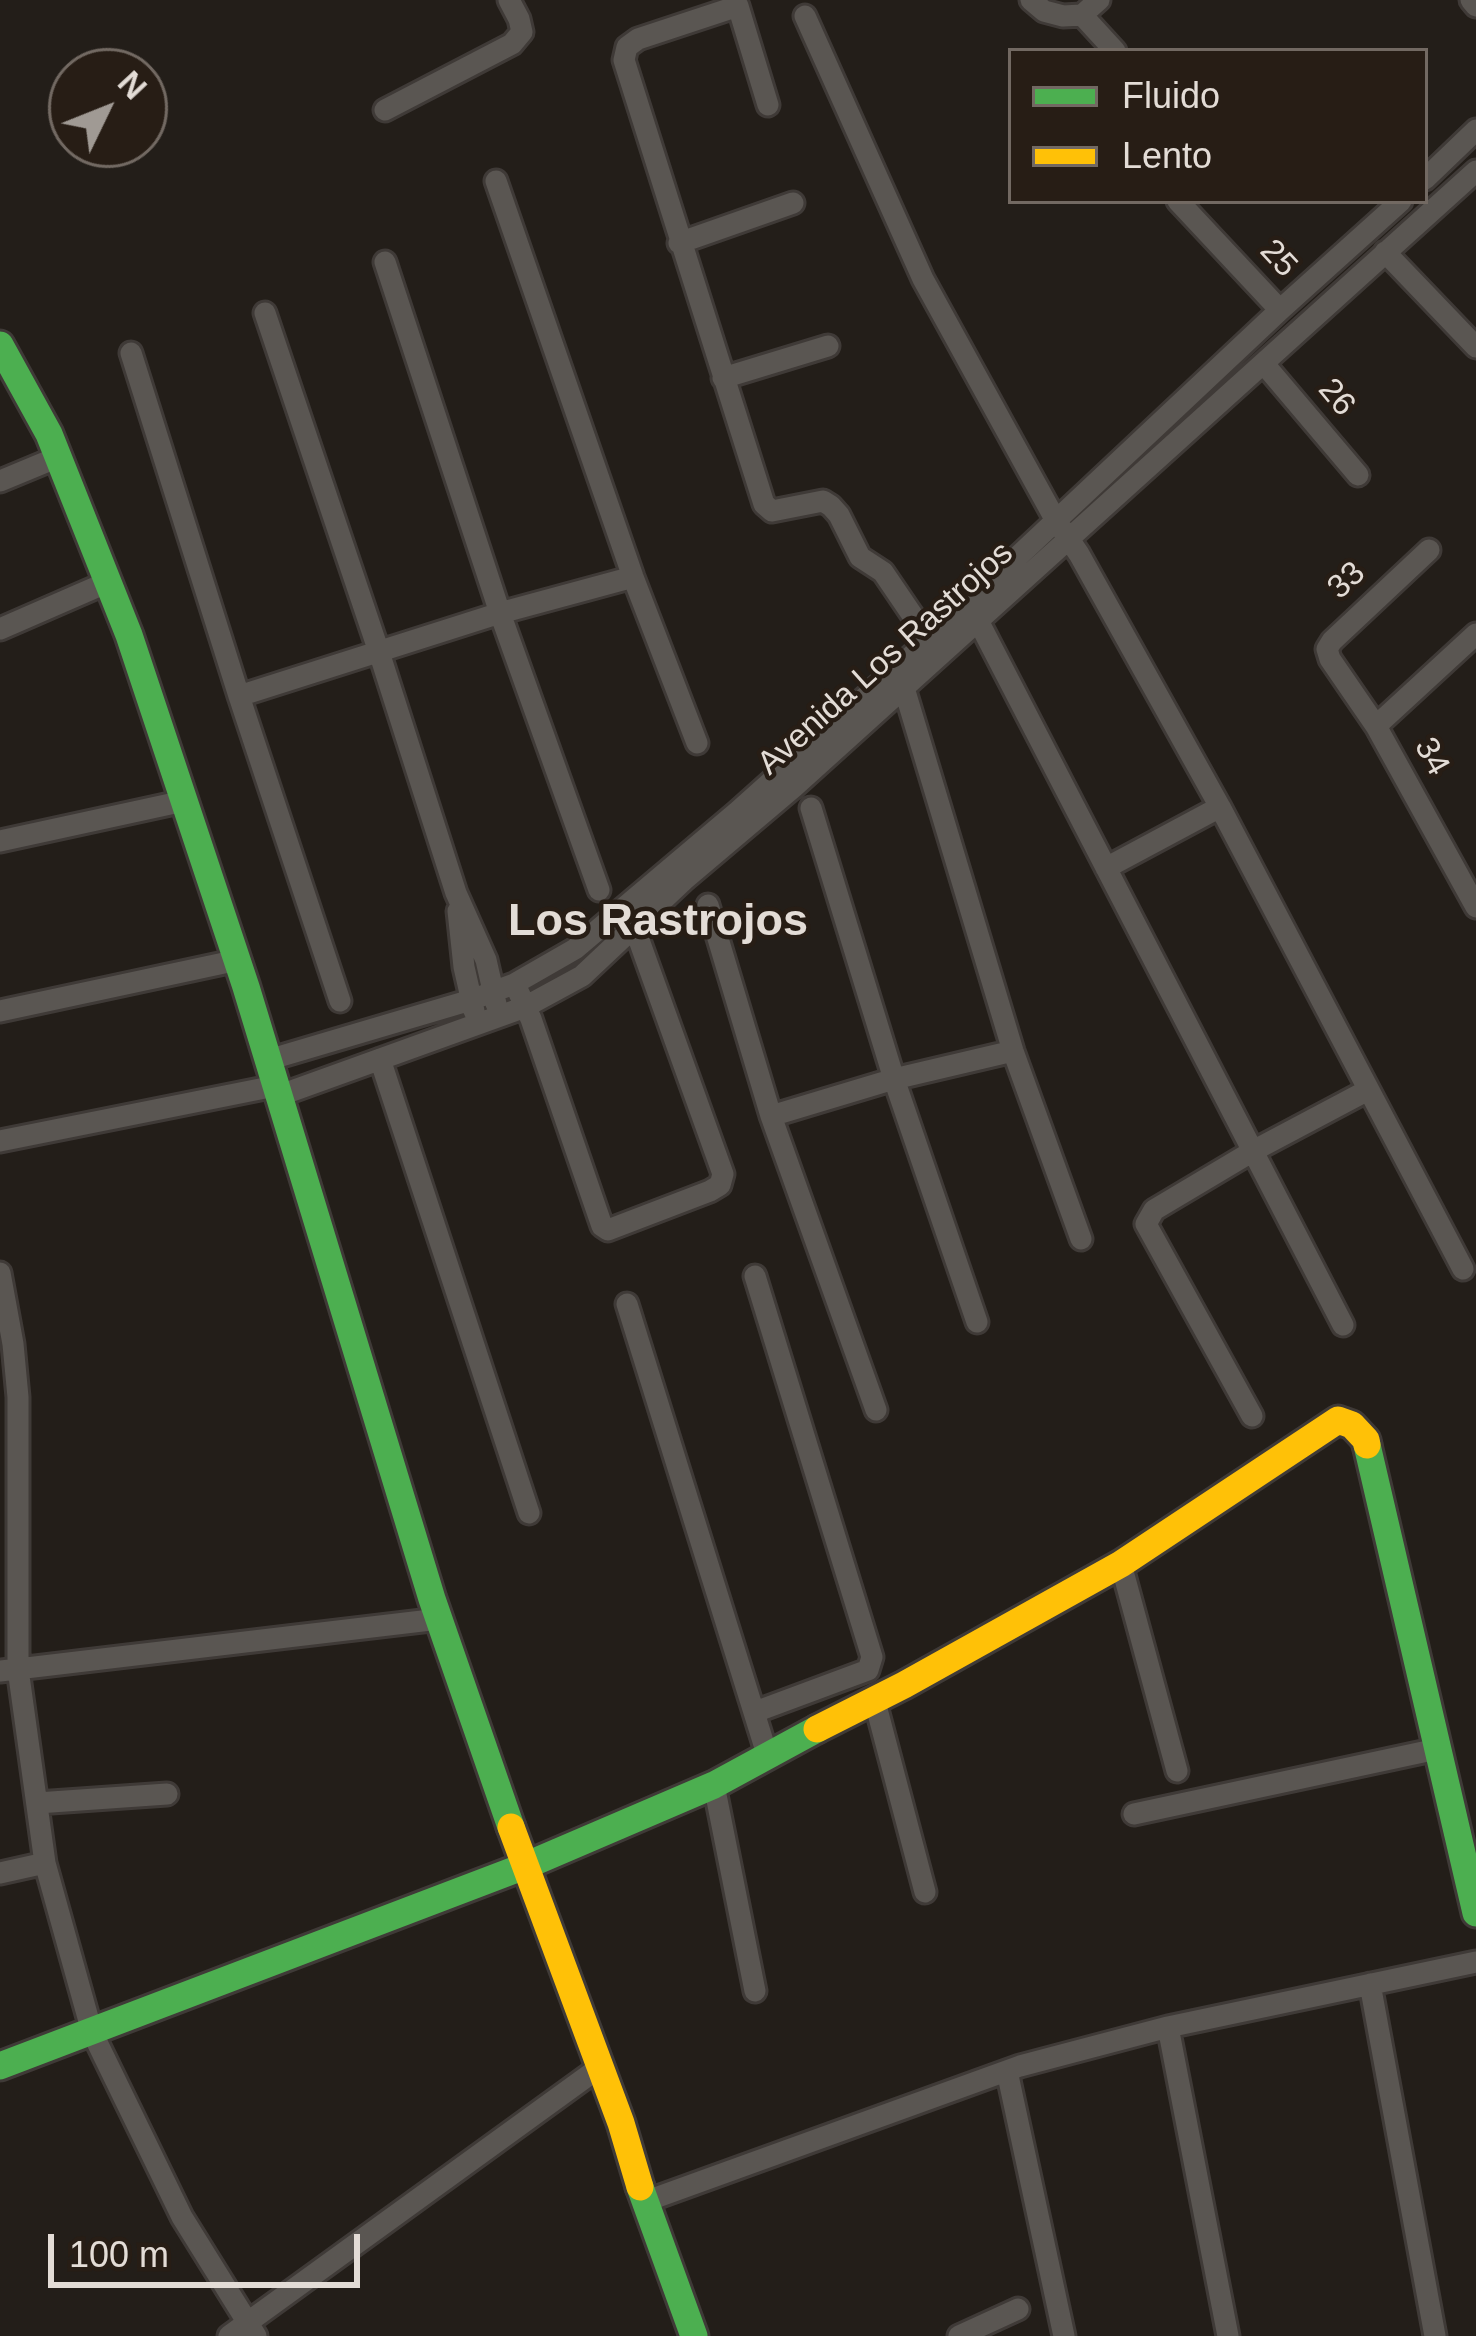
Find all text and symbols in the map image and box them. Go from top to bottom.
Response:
north arrow [48,48,168,168]
legend [1008,48,1428,204]
text: N [111,64,154,106]
text: Fluido [1122,75,1220,116]
text: Lento [1122,135,1212,176]
street label: 25 [1251,232,1305,286]
street label: 26 [1309,371,1363,425]
street label: Avenida Los Rastrojos [750,534,1022,784]
street label: 33 [1320,554,1374,608]
street label: 34 [1405,731,1457,783]
district label: Los Rastrojos [508,896,808,950]
scale bar [54,2210,366,2284]
text: 100 m [69,2234,169,2275]

